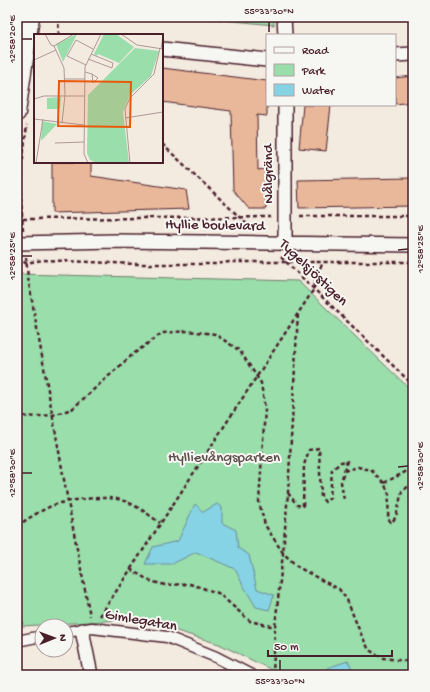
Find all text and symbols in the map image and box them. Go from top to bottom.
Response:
text: 55°33'30"N [244,6,294,18]
text: 12°58'20"E [7,14,19,64]
inset map [34,34,163,163]
legend [266,34,396,106]
text: Road [302,45,329,59]
text: Park [301,65,327,79]
text: Water [302,85,336,99]
street label: Nålgränd [260,143,278,204]
street label: Hyllie boulevard [165,216,266,236]
text: 12°58'25"E [415,225,427,274]
text: 12°58'25"E [7,232,19,281]
street label: Tygelsjöstigen [274,235,351,310]
text: 12°58'30"E [415,441,427,491]
text: 12°58'30"E [7,448,19,498]
park label: Hyllievångsparken [168,449,280,467]
street label: Gimlegatan [104,606,178,636]
north arrow [34,618,74,658]
scale bar [268,632,392,658]
text: N [56,634,68,642]
text: 50 m [274,641,299,655]
text: 55°33'30"N [255,676,305,688]

